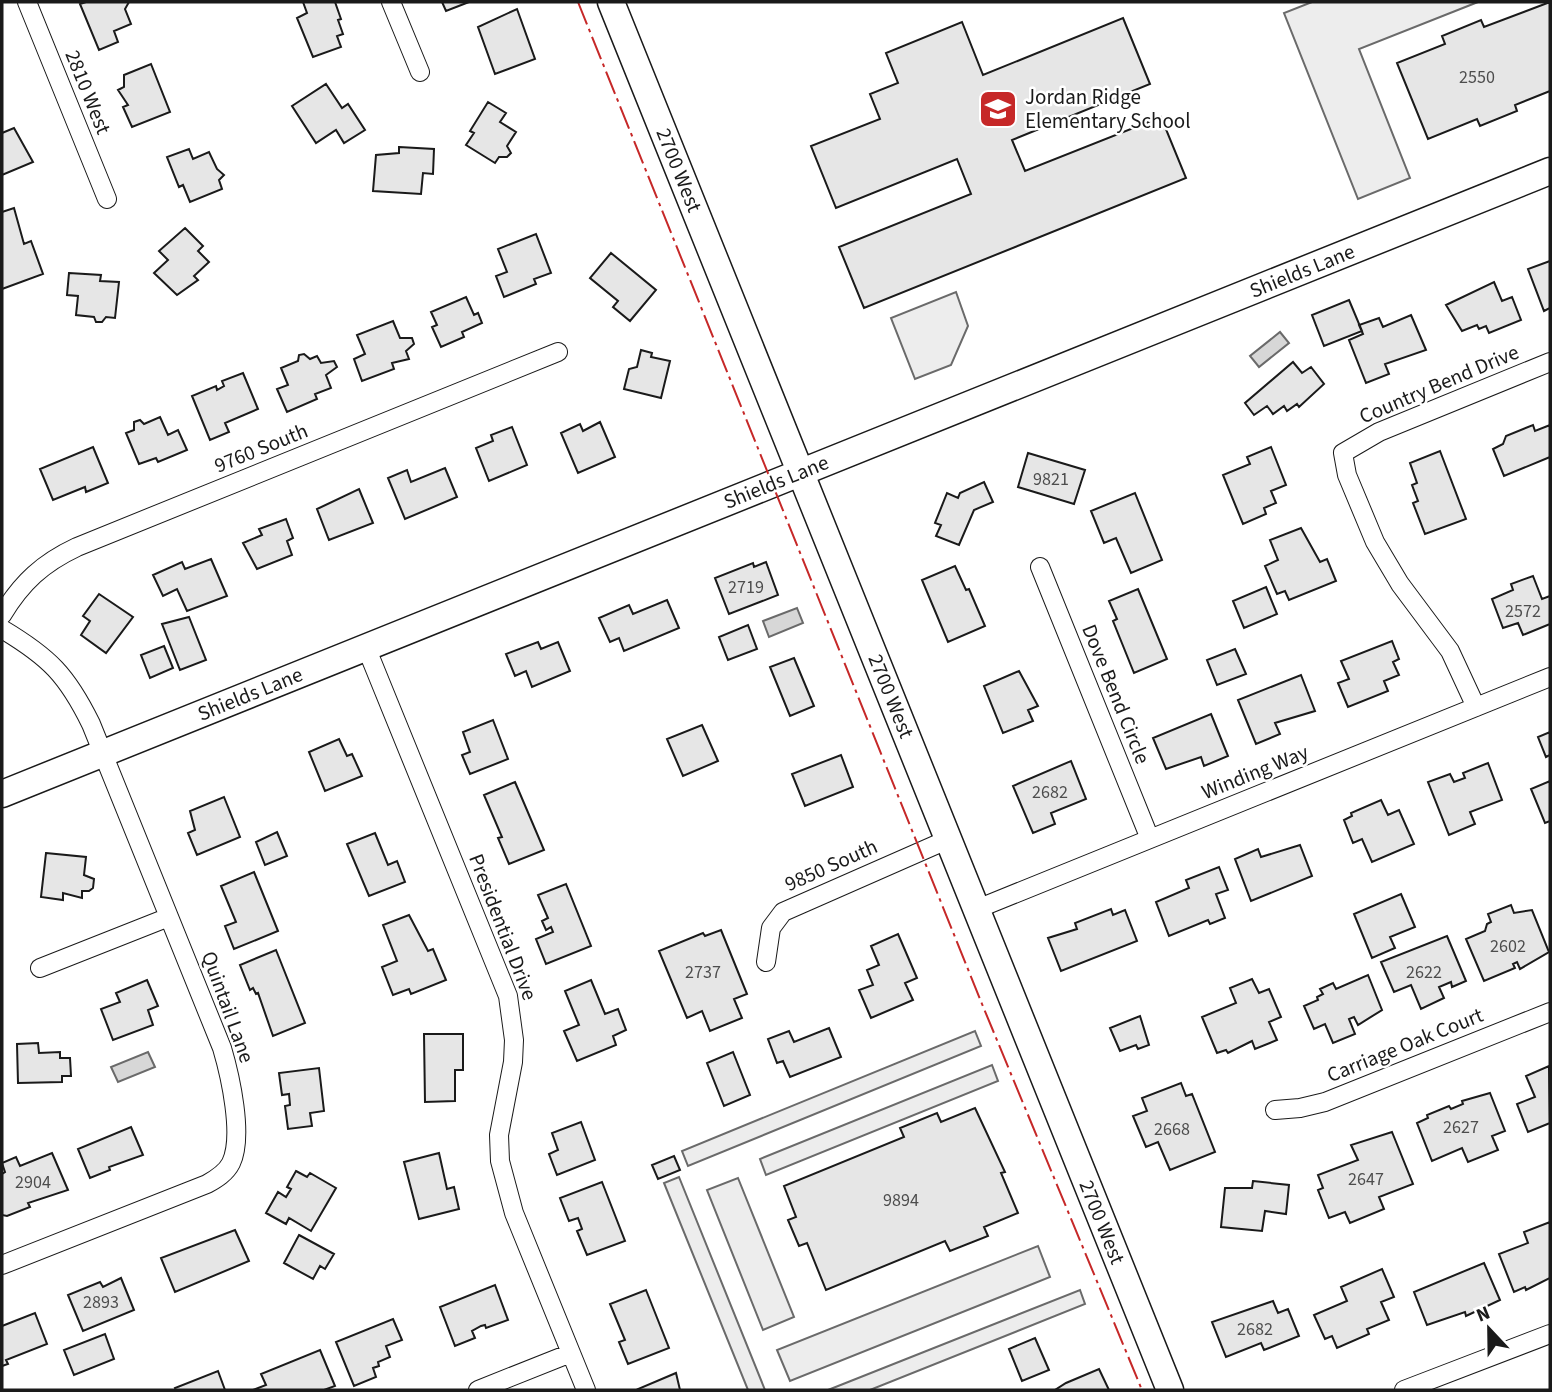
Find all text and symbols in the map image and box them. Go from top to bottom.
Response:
street label: 2810 West [58,45,118,139]
house number: 2550 [1459,65,1495,90]
place label: Jordan Ridge Elementary School [1025,82,1191,136]
school or university icon: Jordan Ridge Elementary School [977,88,1019,130]
street label: 2700 West [649,123,709,217]
street label: Shields Lane [1245,236,1359,306]
street label: Country Bend Drive [1355,337,1523,431]
street label: 9760 South [210,416,312,480]
street label: Shields Lane [719,447,833,517]
house number: 9821 [1033,467,1069,492]
house number: 2719 [728,575,764,600]
house number: 2572 [1505,599,1541,624]
street label: Dove Bend Circle [1074,620,1158,768]
street label: 2700 West [861,649,921,743]
street label: Shields Lane [193,659,307,729]
street label: Winding Way [1197,737,1313,807]
house number: 2682 [1032,780,1068,805]
street label: 9850 South [780,831,882,899]
street label: Presidential Drive [461,849,545,1005]
house number: 2602 [1490,934,1526,959]
street label: Quintail Lane [194,947,262,1067]
house number: 2737 [685,960,721,985]
house number: 2622 [1406,960,1442,985]
street label: Carriage Oak Court [1322,1000,1488,1090]
house number: 2627 [1443,1115,1479,1140]
house number: 2668 [1154,1117,1190,1142]
house number: 2647 [1348,1167,1384,1192]
house number: 2904 [15,1170,51,1195]
street label: 2700 West [1072,1175,1132,1269]
house number: 9894 [883,1188,919,1213]
house number: 2893 [83,1290,119,1315]
north arrow [1454,1294,1524,1364]
text: N [1472,1300,1494,1330]
house number: 2682 [1237,1317,1273,1342]

